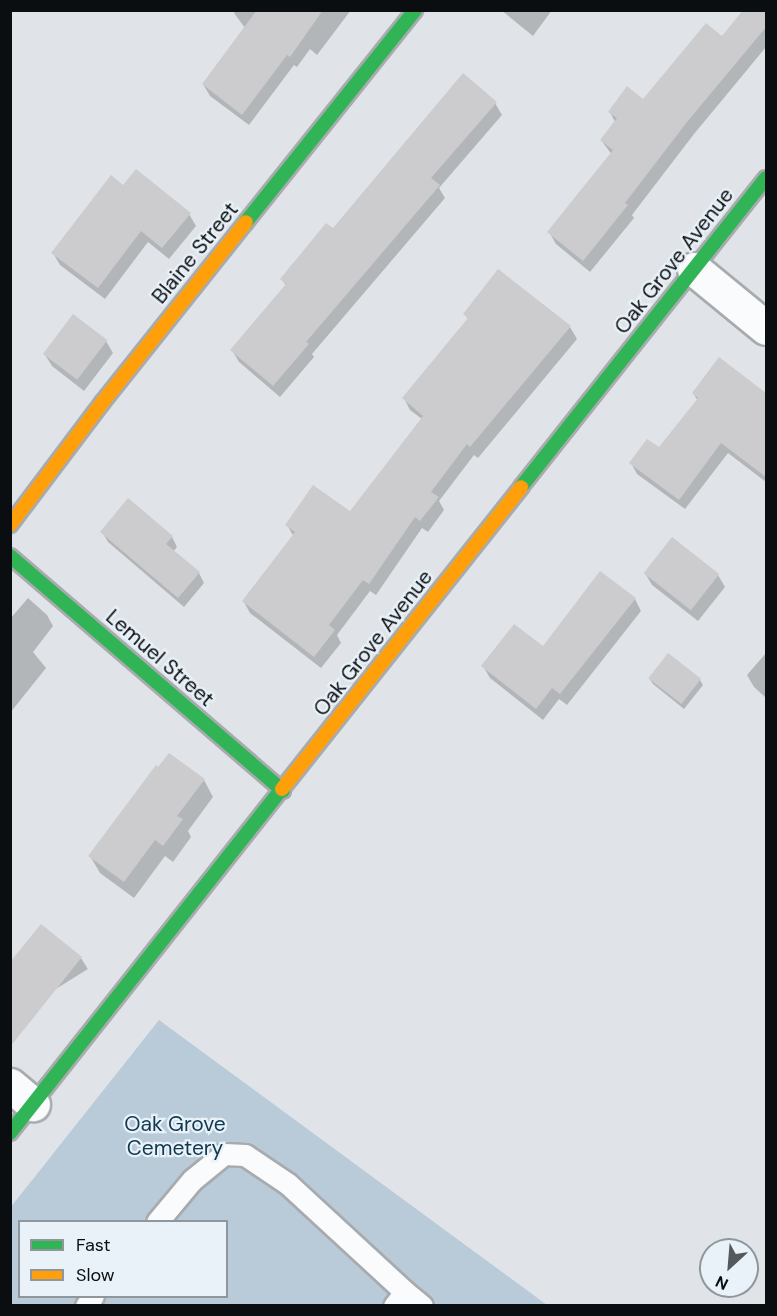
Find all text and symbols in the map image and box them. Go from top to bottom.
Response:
street label: Oak Grove Avenue [609,183,739,339]
street label: Blaine Street [147,197,243,309]
street label: Oak Grove Avenue [308,565,438,721]
street label: Lemuel Street [101,604,219,712]
park label: Oak Grove Cemetery [124,1111,226,1161]
legend [18,1220,228,1298]
text: Fast [76,1233,111,1257]
north arrow [699,1238,759,1298]
text: Slow [76,1263,115,1287]
text: N [712,1271,732,1295]

